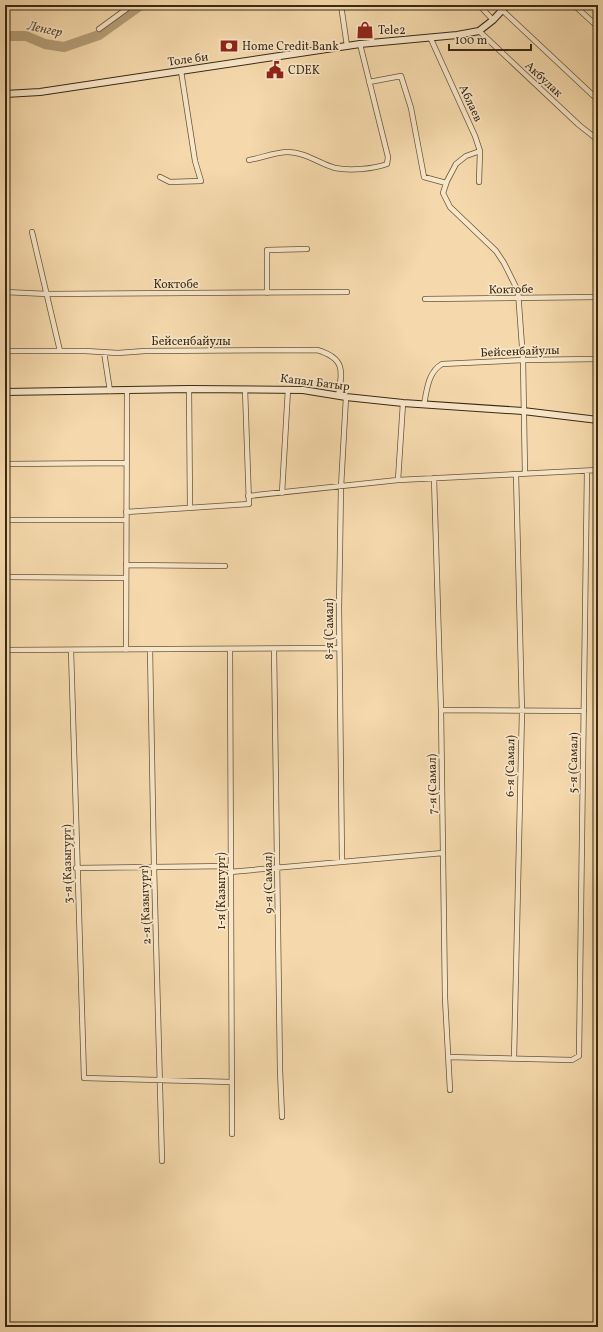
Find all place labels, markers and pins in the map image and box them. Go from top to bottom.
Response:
shop icon: Tele2 [355,20,375,40]
place label: Tele2 [378,23,406,39]
bank icon: Home Credit Bank [219,36,239,56]
place label: Home Credit Bank [242,39,339,55]
public building icon: CDEK [265,60,285,80]
place label: CDEK [288,63,320,79]

